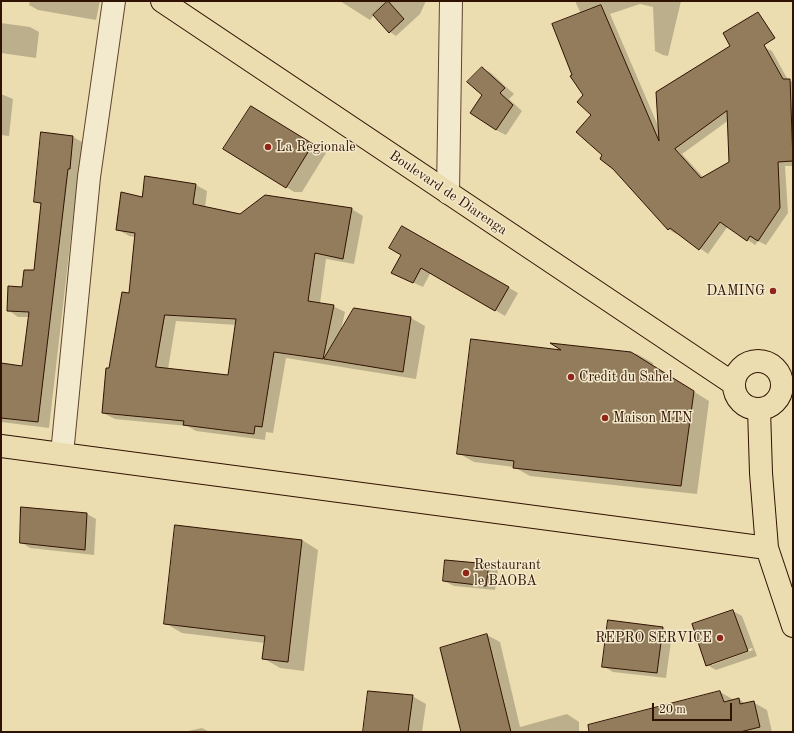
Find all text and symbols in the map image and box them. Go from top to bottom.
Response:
place label: La Regionale [276,139,356,155]
marker: La Regionale [263,142,273,152]
street label: Boulevard de Diarenga [386,147,510,239]
place label: DAMING [706,283,765,299]
marker: DAMING [768,286,778,296]
place label: Credit du Sahel [579,369,673,385]
marker: Credit du Sahel [566,372,576,382]
place label: Maison MTN [613,410,692,426]
marker: Maison MTN [600,413,610,423]
place label: Restaurant le BAOBA [474,557,541,590]
marker: Restaurant le BAOBA [461,568,471,578]
place label: REPRO SERVICE [595,630,712,646]
marker: REPRO SERVICE [715,633,725,643]
scale bar [654,695,734,721]
text: 20 m [659,704,686,716]

